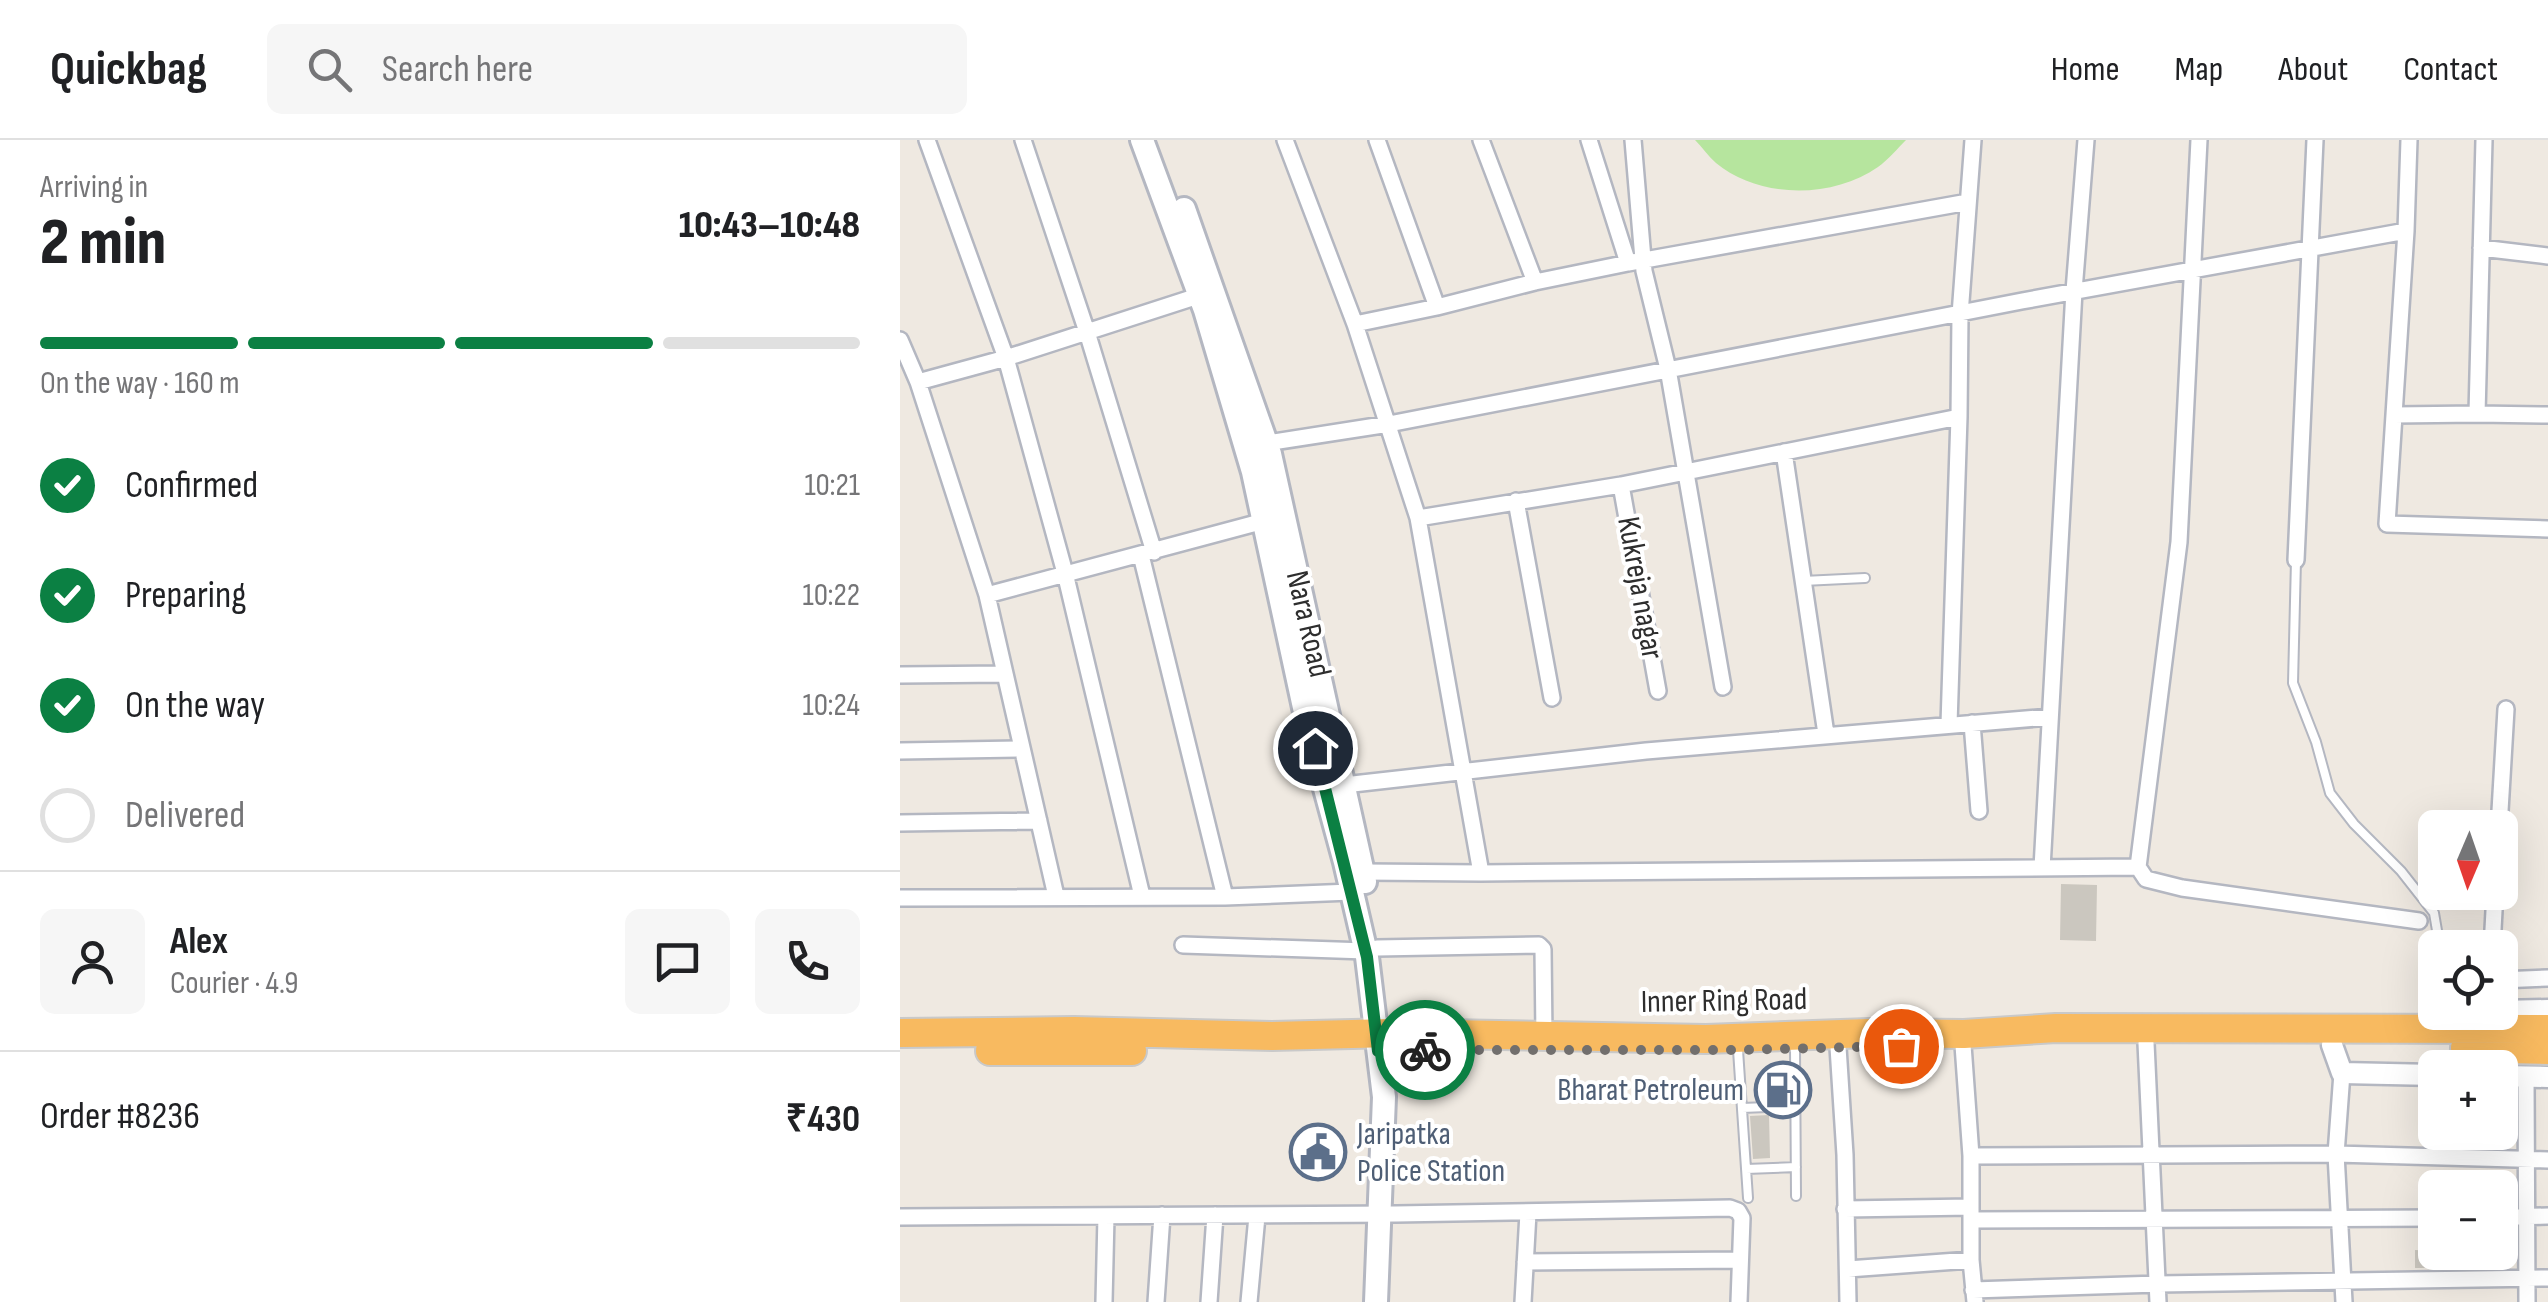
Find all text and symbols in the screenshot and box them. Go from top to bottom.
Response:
search box [267,24,967,114]
text: Quickbag [50,41,207,98]
icon: search [302,42,357,97]
text: Search here [382,47,533,92]
text: Home [2051,48,2120,91]
text: Map [2175,48,2223,91]
text: About [2278,48,2348,91]
text: Contact [2403,48,2498,91]
text: Arriving in [40,168,148,207]
text: 10:43–10:48 [679,203,860,248]
text: 2 min [40,205,166,283]
text: On the way · 160 m [40,364,239,403]
icon: check [40,458,95,513]
text: Confirmed [125,463,258,508]
text: 10:21 [804,466,860,505]
street label: Kukreja nagar [1608,514,1672,662]
street label: Nara Road [1277,567,1339,681]
icon: check [40,568,95,623]
text: Preparing [125,573,246,618]
text: 10:22 [802,576,860,615]
icon: check [40,678,95,733]
text: On the way [125,683,265,728]
text: 10:24 [802,686,860,725]
pin [1273,706,1358,791]
icon: home [1288,721,1343,776]
text: Delivered [125,793,245,838]
north arrow [2418,810,2518,910]
map controls [2418,810,2518,1270]
button: person [40,909,145,1014]
button: chat [625,909,730,1014]
button: phone [755,909,860,1014]
text: Alex [170,919,228,964]
button: locate [2418,930,2518,1030]
text: Courier · 4.9 [170,964,298,1003]
street label: Inner Ring Road [1640,980,1808,1022]
courier [1375,1000,1475,1100]
pin [1859,1004,1944,1089]
icon: bag [1874,1019,1929,1074]
icon: bike [1398,1023,1453,1078]
button: + [2418,1050,2518,1150]
fuel station icon: Bharat Petroleum [1753,1060,1813,1120]
place label: Bharat Petroleum [1557,1071,1744,1110]
text: Order #8236 [40,1094,200,1139]
text: ₹430 [785,1097,860,1142]
place label: Jaripatka Police Station [1356,1115,1505,1191]
public building icon: Jaripatka Police Station [1288,1122,1348,1182]
button: − [2418,1170,2518,1270]

